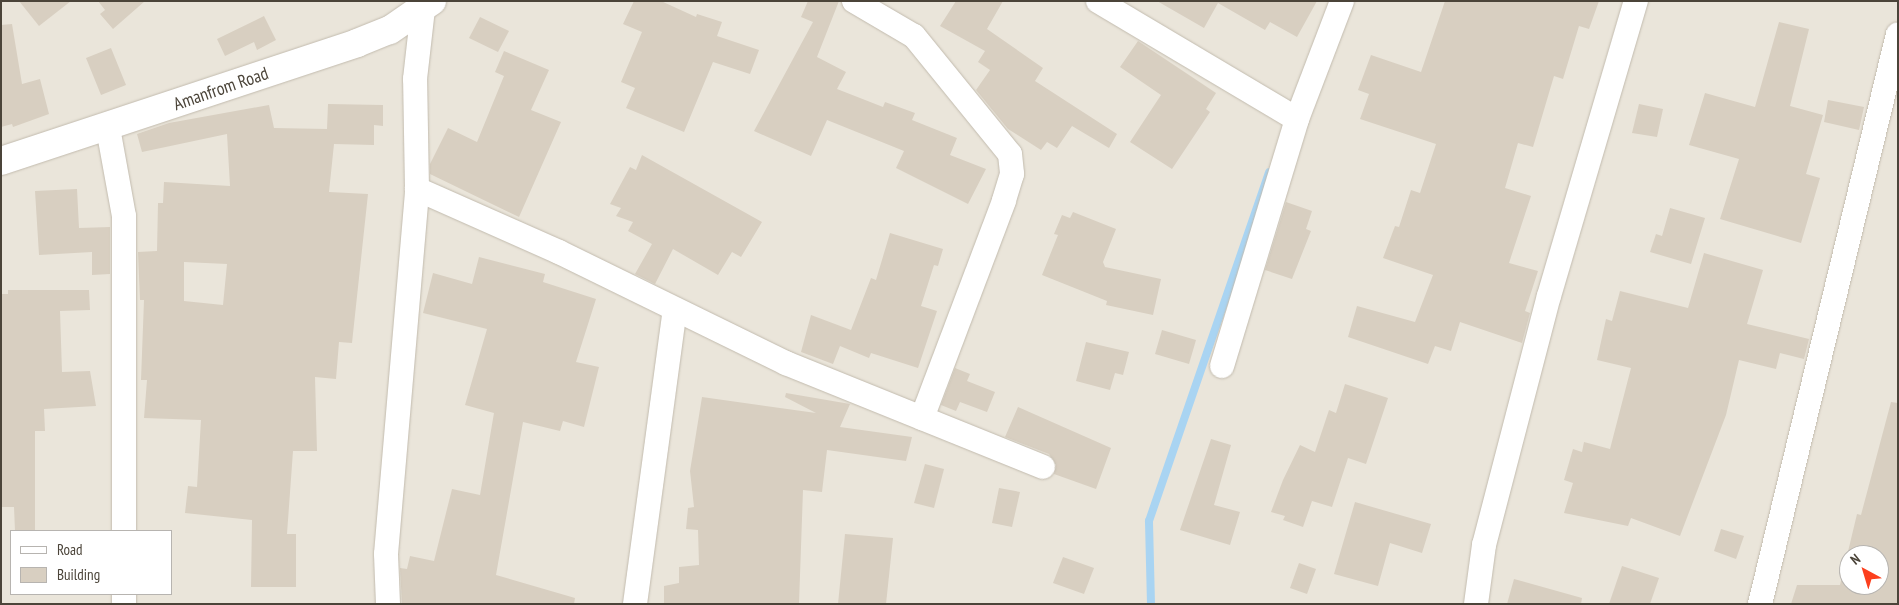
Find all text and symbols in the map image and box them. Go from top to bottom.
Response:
street label: Amanfrom Road [171,63,271,115]
legend [10,530,172,595]
text: Road [57,540,83,559]
north arrow [1839,545,1889,595]
text: N [1847,550,1864,568]
text: Building [57,565,100,584]

